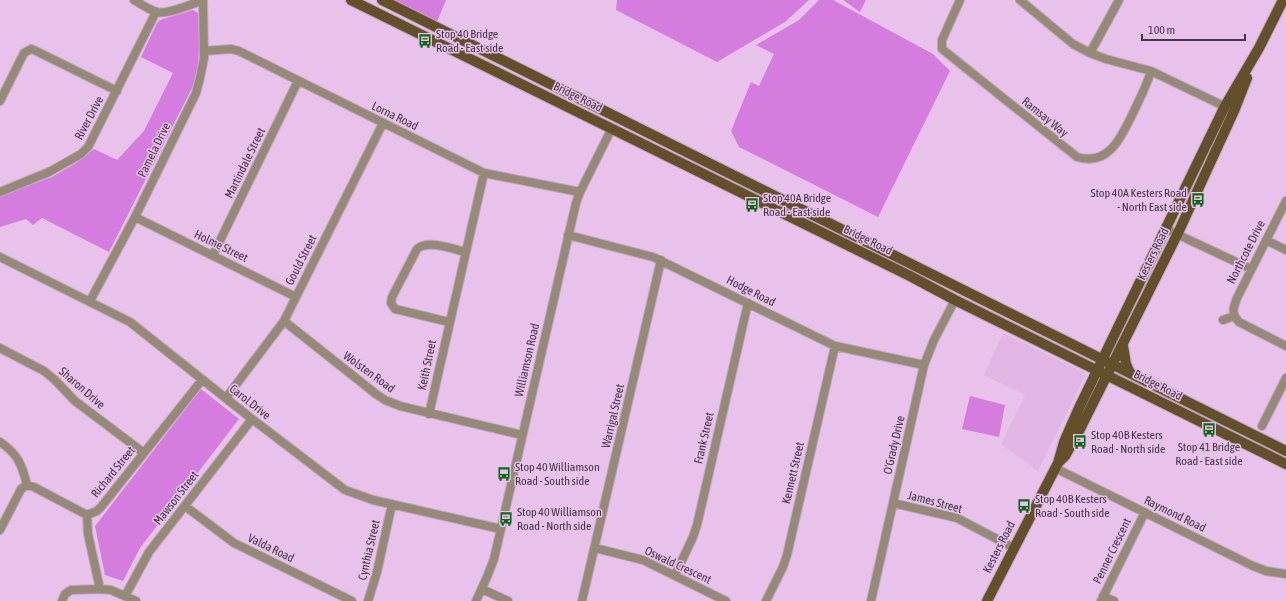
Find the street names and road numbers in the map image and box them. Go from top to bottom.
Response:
street label: Bridge Road [551,79,605,115]
street label: River Drive [72,94,106,142]
street label: Ramsay Way [1019,94,1071,140]
street label: Lorna Road [370,99,420,133]
street label: Pamela Drive [135,120,173,180]
street label: Martindale Street [222,125,268,201]
street label: Northcote Drive [1224,218,1268,286]
street label: Bridge Road [841,222,895,258]
street label: Kesters Road [1134,226,1172,282]
street label: Holme Street [192,227,251,265]
street label: Gould Street [282,232,320,287]
street label: Hodge Road [724,273,778,309]
street label: Williamson Road [512,322,542,398]
street label: Keith Street [415,338,439,391]
street label: Wolsten Road [340,349,398,395]
street label: Sharon Drive [56,364,108,412]
street label: Bridge Road [1131,367,1185,403]
street label: Carol Drive [227,382,273,422]
street label: Warrigal Street [599,382,627,449]
street label: Frank Street [691,410,717,465]
street label: O'Grady Drive [880,414,908,476]
street label: Kennett Street [779,440,807,505]
street label: Richard Street [88,443,138,500]
street label: Mawson Street [151,468,202,528]
street label: James Street [906,488,964,516]
street label: Raymond Road [1142,493,1208,535]
street label: Penner Crescent [1090,515,1134,586]
street label: Cynthia Street [355,518,383,582]
street label: Kesters Road [980,519,1018,575]
street label: Valda Road [245,531,297,565]
street label: Oswald Crescent [642,543,714,587]

